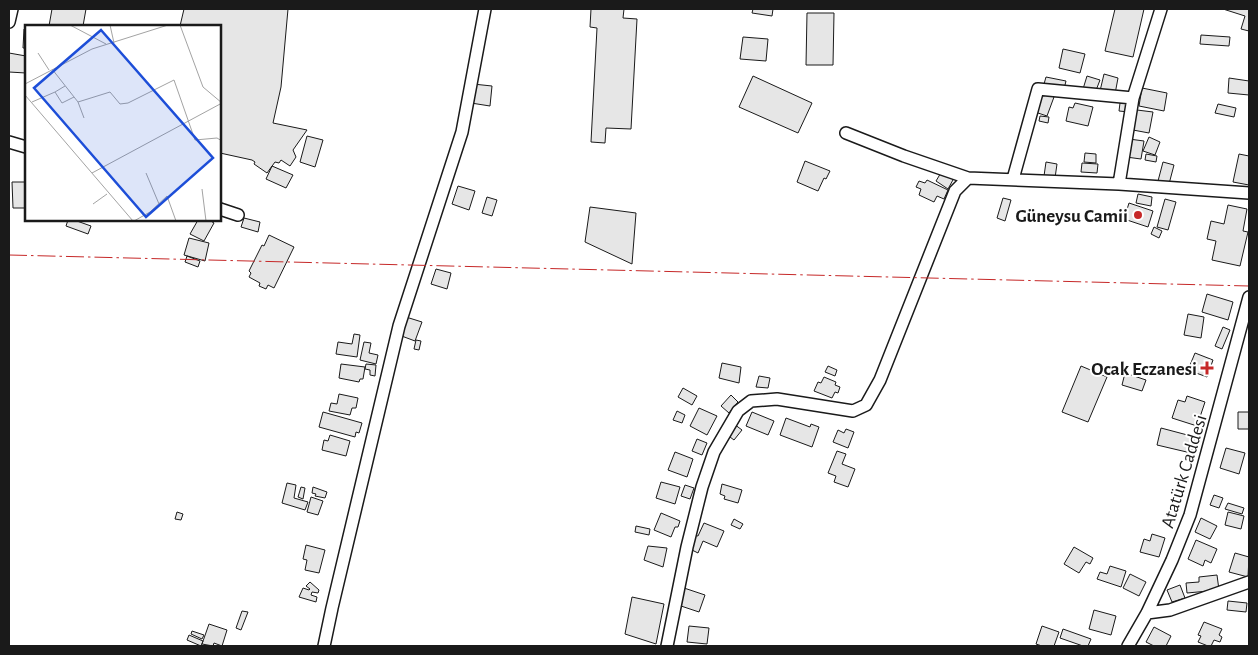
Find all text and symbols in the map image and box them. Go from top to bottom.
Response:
inset map [25,25,221,221]
place label: Güneysu Camii [1015,207,1128,226]
marker: Güneysu Camii [1132,209,1144,221]
place label: Ocak Eczanesi [1091,360,1197,379]
marker: Ocak Eczanesi [1201,362,1213,374]
street label: Atatürk Caddesi [1158,412,1211,530]

